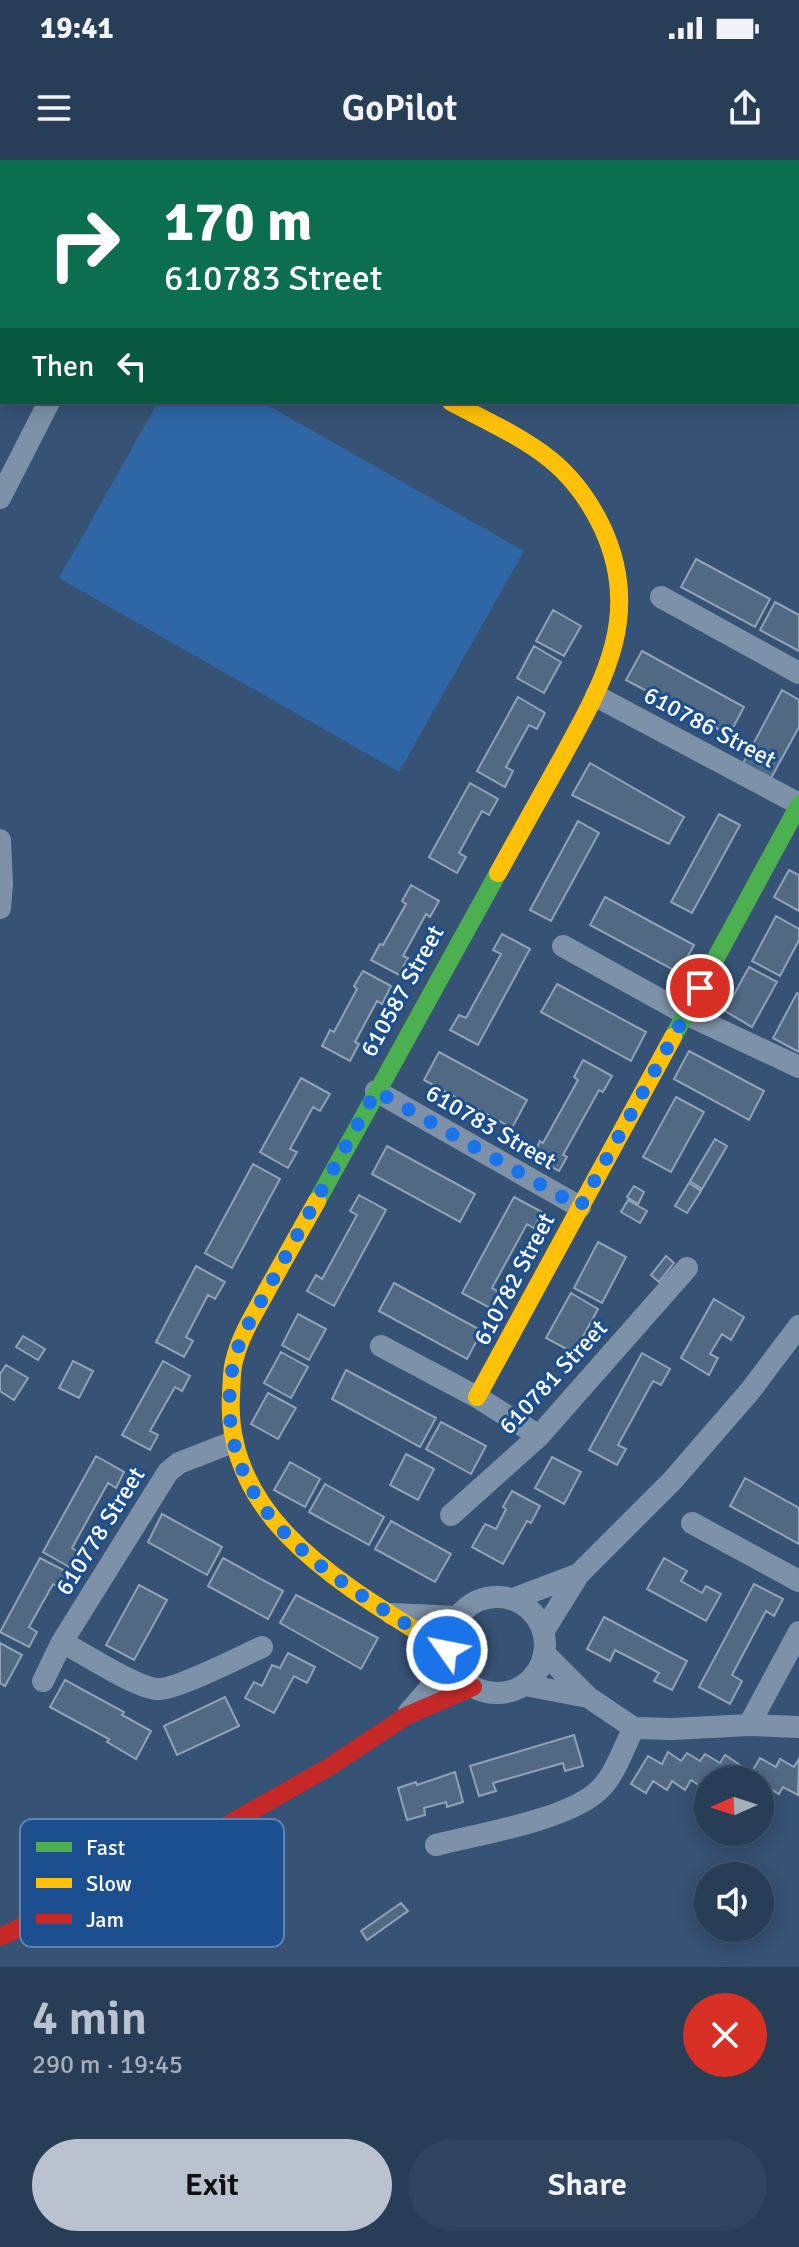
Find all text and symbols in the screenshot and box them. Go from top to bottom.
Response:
text: 19:41 [40,10,114,47]
icon: menu [32,86,76,130]
text: GoPilot [342,86,457,131]
icon: share [723,86,767,130]
text: 170 m [164,187,312,256]
icon: right [32,192,136,296]
text: 610783 Street [164,256,382,301]
icon: left [110,344,154,388]
text: Then [32,348,94,385]
street label: 610786 Street [639,680,781,774]
street label: 610587 Street [354,920,450,1062]
pin [666,954,734,1022]
icon: arrive [678,966,722,1010]
street label: 610783 Street [420,1078,562,1176]
street label: 610782 Street [467,1208,561,1350]
street label: 610781 Street [492,1314,614,1440]
street label: 610778 Street [49,1461,151,1601]
position arrow [405,1608,489,1692]
north arrow [694,1766,774,1846]
map controls [694,1766,774,1942]
legend [20,1819,284,1947]
text: Fast [86,1834,126,1861]
button: sound [694,1862,774,1942]
text: Slow [86,1870,132,1897]
text: Jam [86,1906,124,1933]
text: 4 min [32,1989,147,2048]
button: close [683,1993,767,2077]
text: 290 m · 19:45 [32,2049,183,2081]
button: Exit [32,2139,392,2231]
button: Share [408,2139,767,2231]

